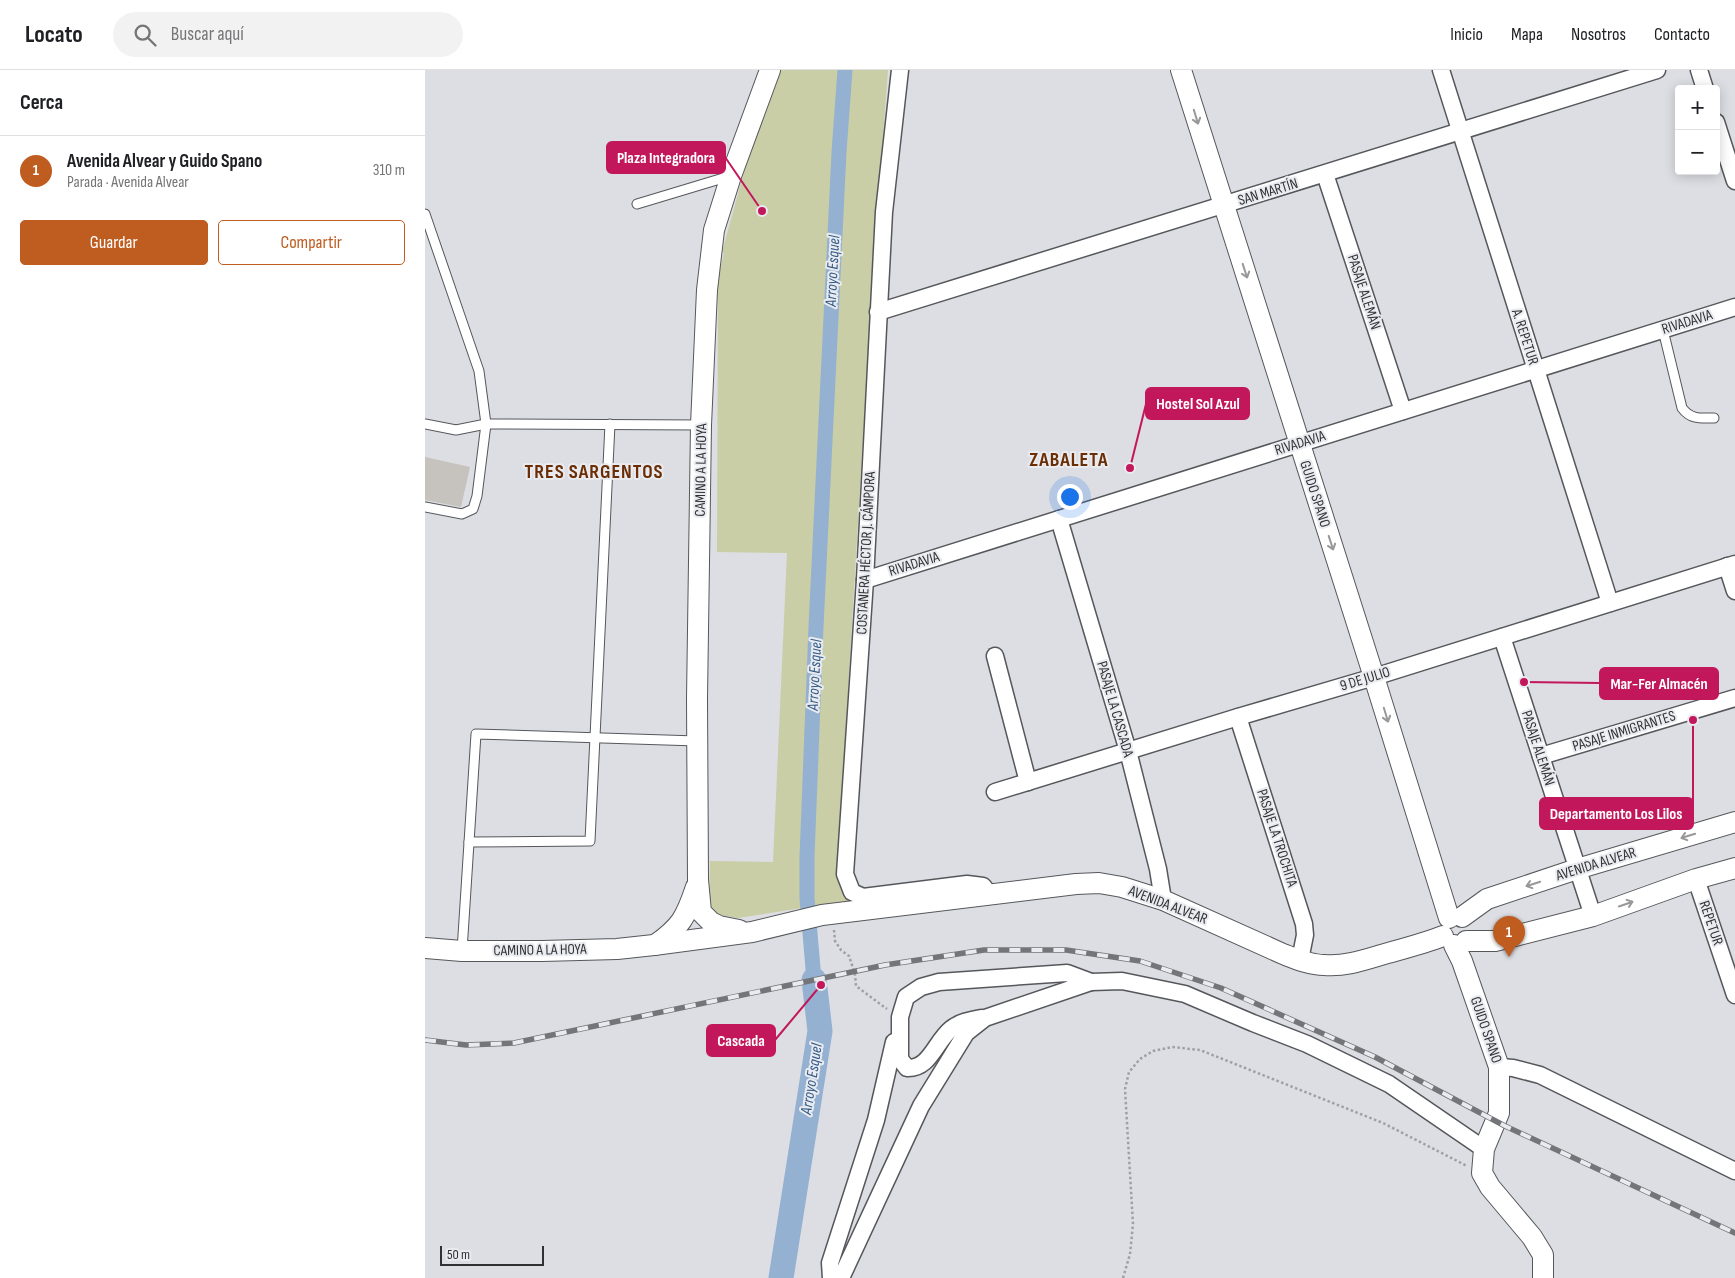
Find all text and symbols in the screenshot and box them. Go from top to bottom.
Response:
search box [113,12,463,57]
text: Locato [25,20,83,49]
icon: search [131,21,159,49]
text: Buscar aquí [171,23,244,46]
text: Inicio [1450,24,1483,45]
text: Mapa [1511,24,1543,45]
text: Nosotros [1571,24,1626,45]
text: Contacto [1654,24,1710,45]
map controls [1675,85,1720,175]
button: + [1675,85,1720,130]
text: Cerca [20,90,63,115]
one-way arrow [1191,108,1201,124]
button: − [1675,130,1720,175]
callout: Plaza Integradora [607,142,725,173]
text: Plaza Integradora [617,149,715,168]
text: Avenida Alvear y Guido Spano [67,150,262,173]
text: 1 [33,161,39,180]
text: 310 m [373,161,405,180]
text: Parada · Avenida Alvear [67,173,189,192]
street label: SAN MARTÍN [1236,174,1300,210]
button: Guardar [20,220,208,265]
button: Compartir [218,220,405,265]
water label: Arroyo Esquel [822,234,844,308]
street label: PASAJE ALEMÁN [1343,252,1385,332]
one-way arrow [1240,263,1250,279]
street label: RIVADAVIA [1659,305,1715,339]
street label: A. REPETUR [1507,306,1543,367]
callout: Hostel Sol Azul [1146,388,1249,419]
text: Hostel Sol Azul [1156,395,1240,414]
street label: CAMINO A LA HOYA [691,423,711,517]
street label: RIVADAVIA [1272,426,1328,460]
district label: ZABALETA [1029,448,1109,472]
street label: GUIDO SPANO [1295,458,1335,530]
district label: TRES SARGENTOS [524,460,664,484]
street label: COSTANERA HÉCTOR J. CÁMPORA [852,470,880,635]
your location [1057,484,1083,510]
one-way arrow [1327,535,1336,550]
street label: RIVADAVIA [886,547,942,581]
water label: Arroyo Esquel [804,638,826,712]
street label: PASAJE LA CASCADA [1092,659,1138,760]
street label: 9 DE JULIO [1338,662,1392,696]
callout: Mar-Fer Almacén [1600,668,1718,699]
text: Mar-Fer Almacén [1610,675,1708,694]
one-way arrow [1381,706,1391,722]
street label: PASAJE INMIGRANTES [1570,706,1678,756]
street label: PASAJE ALEMÁN [1517,708,1559,788]
street label: PASAJE LA TROCHITA [1252,787,1302,890]
callout: Departamento Los Lilos [1540,798,1693,829]
text: Departamento Los Lilos [1550,805,1682,824]
one-way arrow [1681,831,1697,841]
street label: AVENIDA ALVEAR [1553,843,1638,886]
one-way arrow [1526,880,1541,889]
street label: AVENIDA ALVEAR [1125,881,1210,929]
street label: REPETUR [1695,898,1728,948]
one-way arrow [1618,899,1633,908]
pin: 1 [1493,916,1525,957]
street label: CAMINO A LA HOYA [493,940,587,960]
street label: GUIDO SPANO [1466,994,1506,1066]
callout: Cascada [707,1025,775,1056]
text: Cascada [717,1032,765,1051]
water label: Arroyo Esquel [797,1041,827,1117]
scale bar [440,1243,544,1266]
text: 50 m [447,1246,470,1263]

